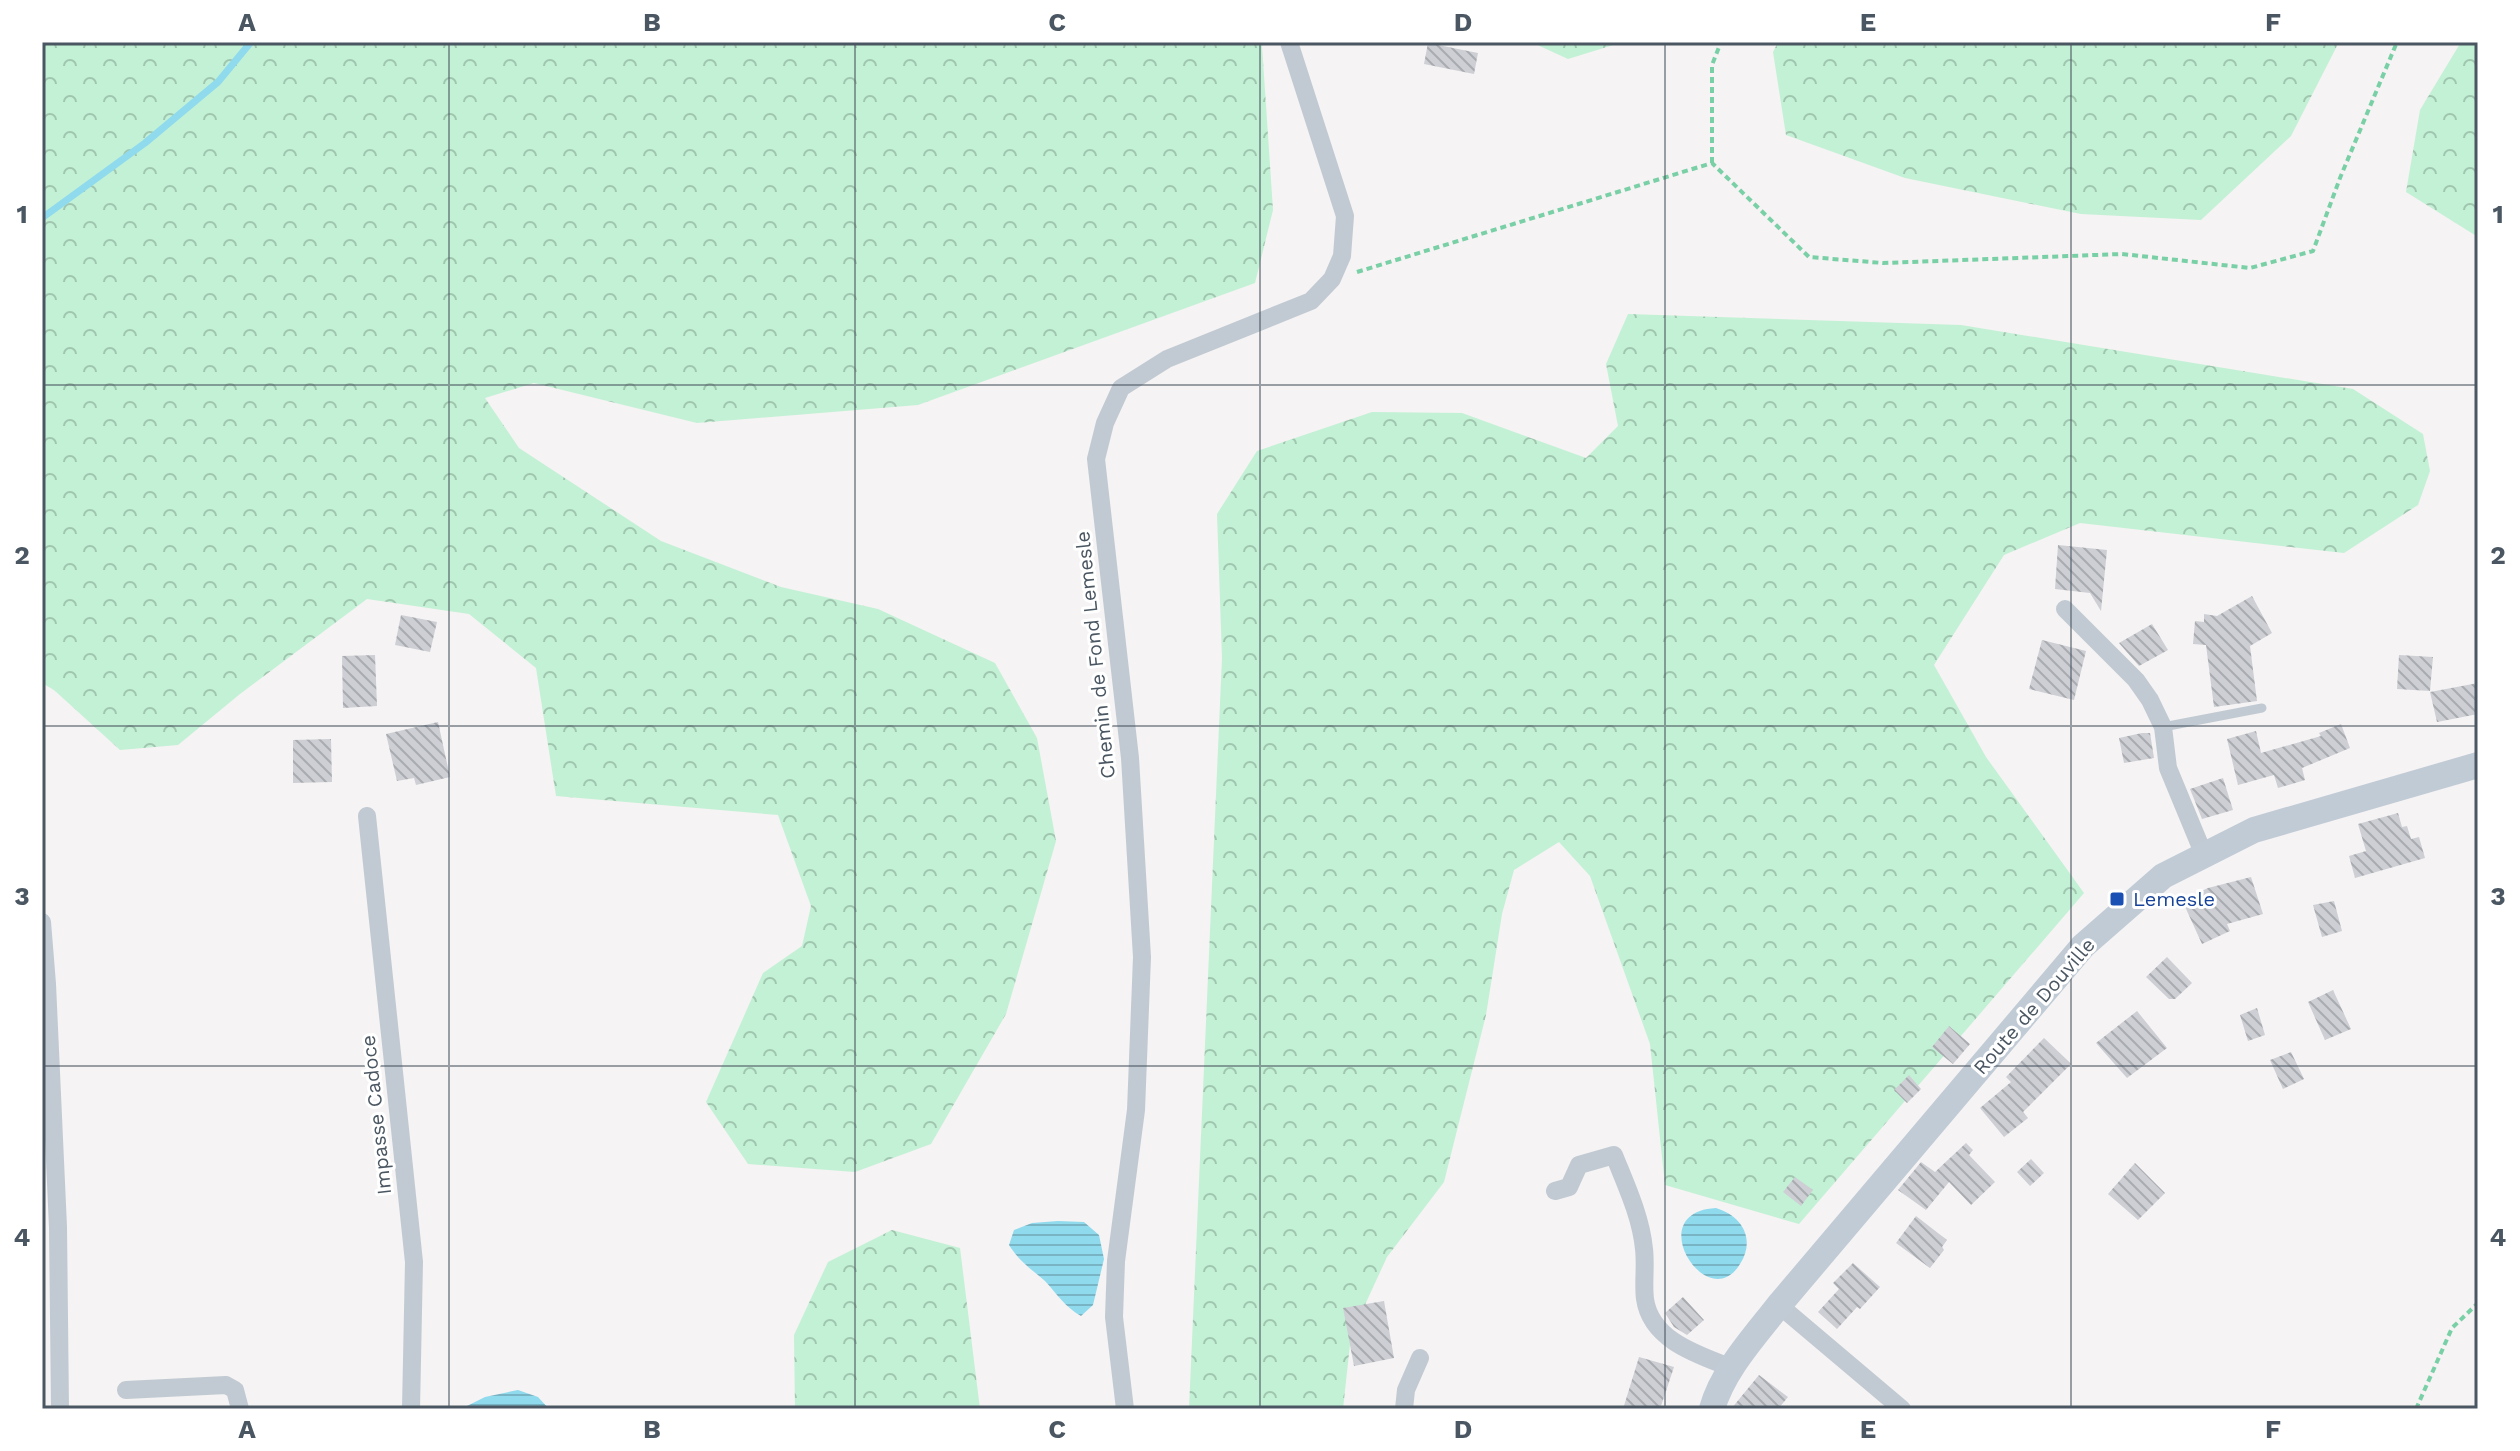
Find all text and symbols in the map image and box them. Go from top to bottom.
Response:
text: A [238,7,256,37]
text: B [643,7,661,37]
text: C [1048,7,1066,37]
text: D [1454,7,1472,37]
text: E [1860,7,1876,37]
text: F [2265,7,2281,37]
text: 1 [16,199,28,229]
text: 1 [2492,199,2504,229]
street label: Chemin de Fond Lemesle [1070,530,1120,780]
text: 2 [14,540,30,570]
text: 2 [2490,540,2506,570]
text: 3 [14,881,30,911]
text: 3 [2490,881,2506,911]
place label: Lemesle [2133,887,2215,911]
marker: Lemesle [2108,890,2126,908]
street label: Route de Douville [1968,933,2100,1079]
street label: Impasse Cadoce [356,1034,396,1196]
text: 4 [14,1222,31,1252]
text: 4 [2490,1222,2507,1252]
text: A [238,1414,256,1444]
text: B [643,1414,661,1444]
text: C [1048,1414,1066,1444]
text: D [1454,1414,1472,1444]
text: E [1860,1414,1876,1444]
text: F [2265,1414,2281,1444]

